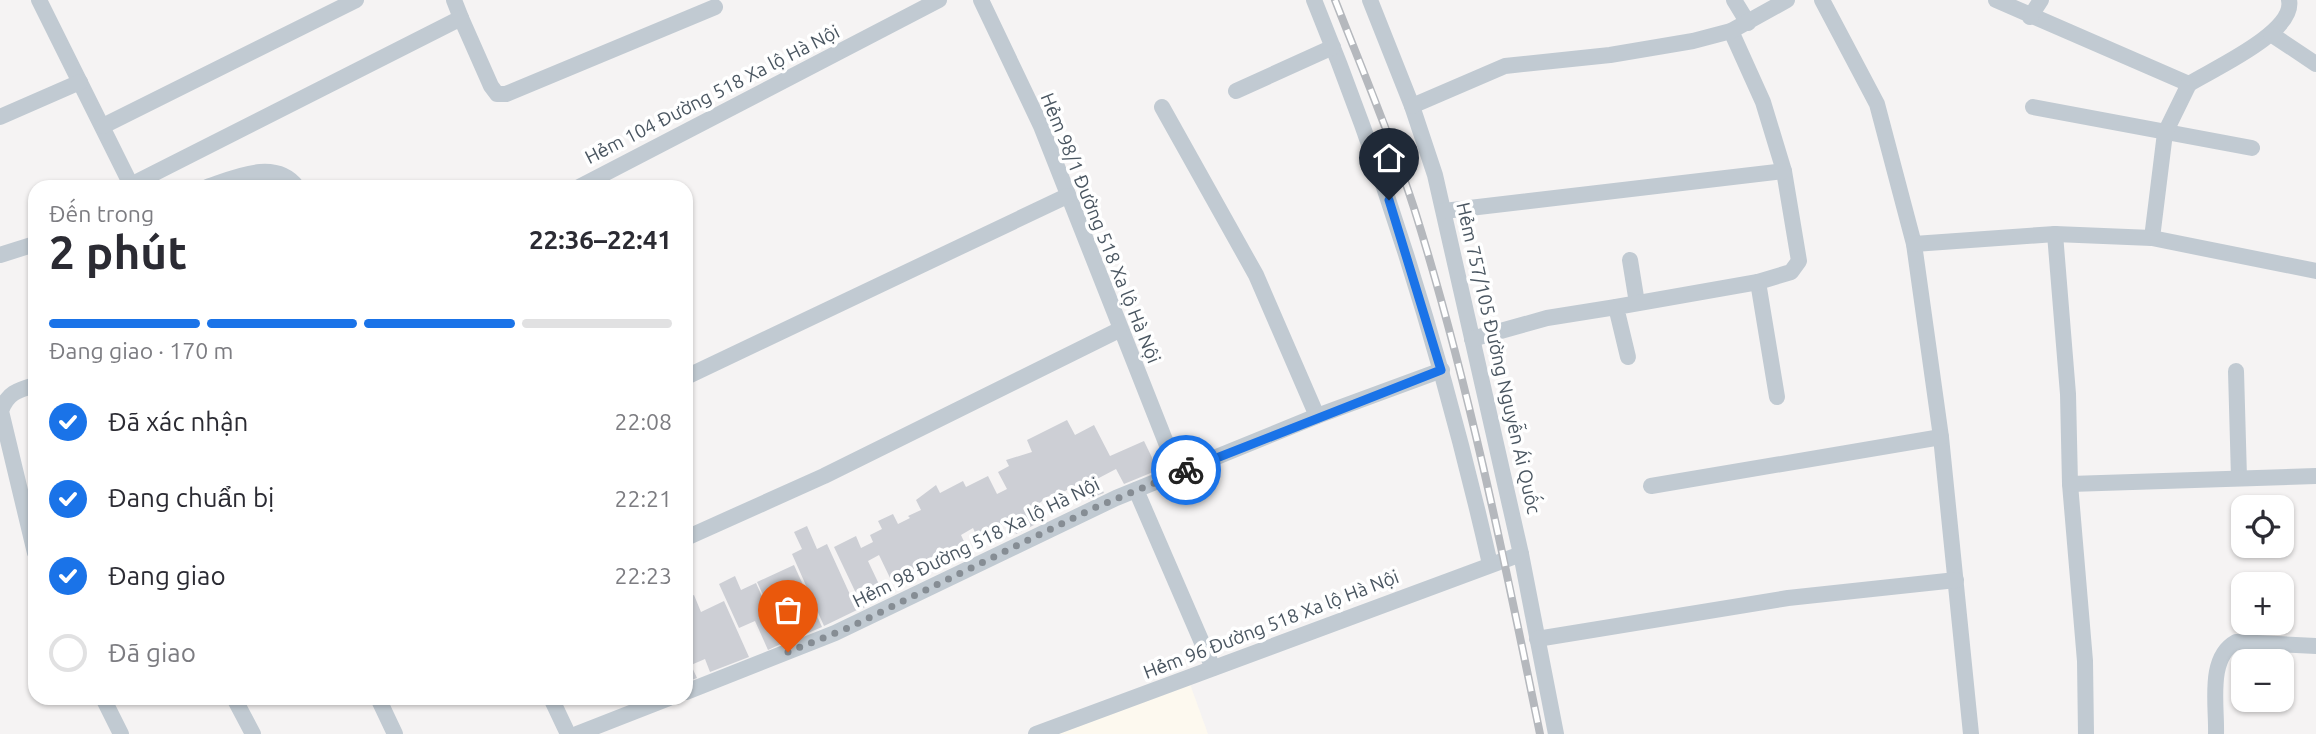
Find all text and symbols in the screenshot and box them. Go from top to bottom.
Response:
street label: Hẻm 104 Đường 518 Xa lộ Hà Nội [581,20,843,168]
street label: Hẻm 98/1 Đường 518 Xa lộ Hà Nội [1037,90,1165,366]
pin [1359,128,1419,200]
icon: home [1370,139,1408,177]
street label: Hẻm 757/105 Đường Nguyễn Ái Quốc [1452,200,1547,516]
text: Đến trong [49,201,154,226]
text: 22:36–22:41 [529,225,672,254]
text: 2 phút [49,226,187,278]
text: Đang giao · 170 m [49,338,233,363]
icon: check [49,403,87,441]
text: Đã xác nhận [108,407,248,436]
text: 22:08 [614,409,672,434]
courier [1151,435,1221,505]
icon: bike [1167,451,1205,489]
street label: Hẻm 98 Đường 518 Xa lộ Hà Nội [849,473,1103,611]
icon: check [49,480,87,518]
text: Đang chuẩn bị [108,483,274,512]
text: 22:21 [614,486,672,511]
map controls [2231,495,2294,712]
button: locate [2231,495,2294,558]
icon: check [49,557,87,595]
text: Đang giao [108,561,226,590]
text: 22:23 [614,563,672,588]
street label: Hẻm 96 Đường 518 Xa lộ Hà Nội [1140,565,1402,683]
button: + [2231,572,2294,635]
pin [758,580,818,652]
icon: bag [769,591,807,629]
text: Đã giao [108,638,196,667]
button: − [2231,649,2294,712]

